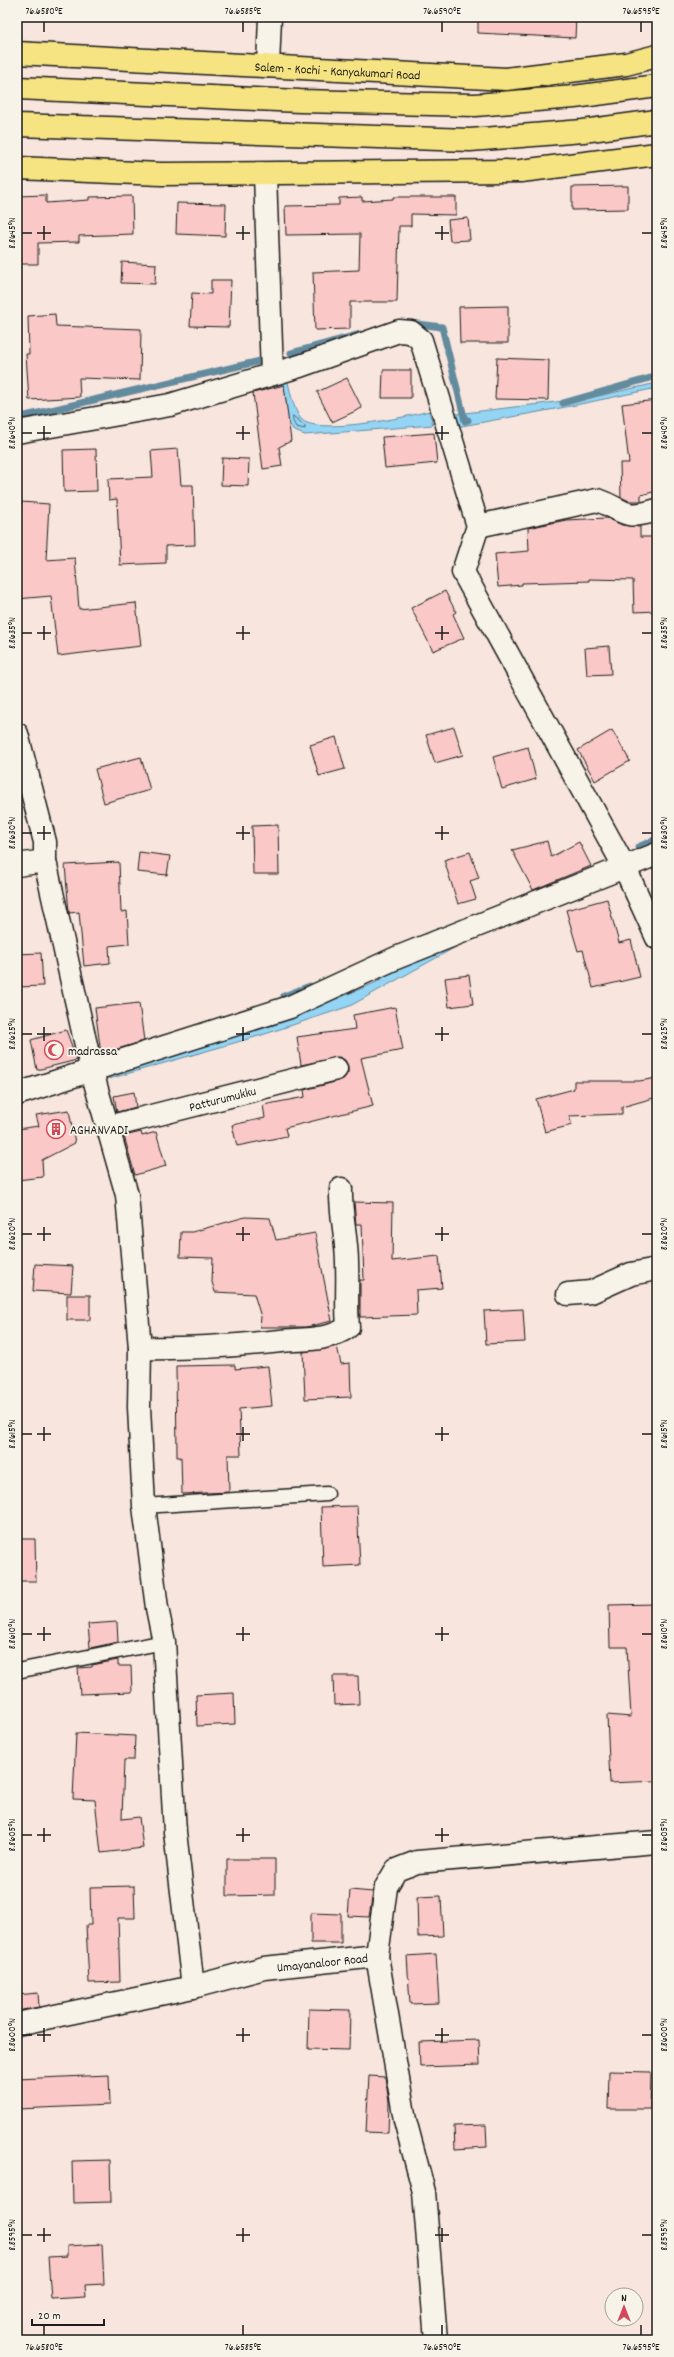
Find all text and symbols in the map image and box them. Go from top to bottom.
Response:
text: 76.6580°E [25,5,63,19]
text: 76.6585°E [225,5,262,19]
text: 76.6590°E [423,5,461,19]
text: 76.6595°E [623,5,660,19]
street label: Salem - Kochi - Kanyakumari Road [254,59,421,86]
text: 8.8645°N [6,217,20,249]
text: 8.8645°N [658,217,672,249]
text: 8.8640°N [6,417,20,449]
text: 8.8640°N [658,417,672,449]
text: 8.8635°N [6,617,20,649]
text: 8.8635°N [658,617,672,649]
text: 8.8630°N [6,817,20,849]
text: 8.8630°N [658,817,672,849]
text: 8.8625°N [6,1018,20,1050]
text: 8.8625°N [658,1018,672,1050]
mosque icon: madrassa [43,1039,65,1061]
place label: madrassa [68,1043,118,1062]
street label: Patturumukku [187,1083,259,1118]
building icon: AGHANVADI [45,1118,67,1140]
place label: AGHANVADI [70,1122,128,1141]
text: 8.8620°N [6,1218,20,1250]
text: 8.8620°N [658,1218,672,1250]
text: 8.8615°N [6,1419,20,1449]
text: 8.8615°N [658,1419,672,1449]
text: 8.8610°N [6,1619,20,1649]
text: 8.8610°N [658,1619,672,1649]
text: 8.8605°N [6,1819,20,1851]
text: 8.8605°N [658,1819,672,1851]
street label: Umayanaloor Road [276,1950,369,1979]
text: 8.8600°N [6,2018,20,2052]
text: 8.8600°N [658,2018,672,2052]
text: 8.8595°N [6,2219,20,2251]
text: 8.8595°N [658,2219,672,2251]
north arrow [604,2287,644,2327]
text: N [621,2291,627,2307]
scale bar [32,2301,104,2327]
text: 20 m [38,2308,61,2325]
text: 76.6580°E [25,2341,63,2355]
text: 76.6585°E [225,2341,262,2355]
text: 76.6590°E [423,2341,461,2355]
text: 76.6595°E [623,2341,660,2355]

